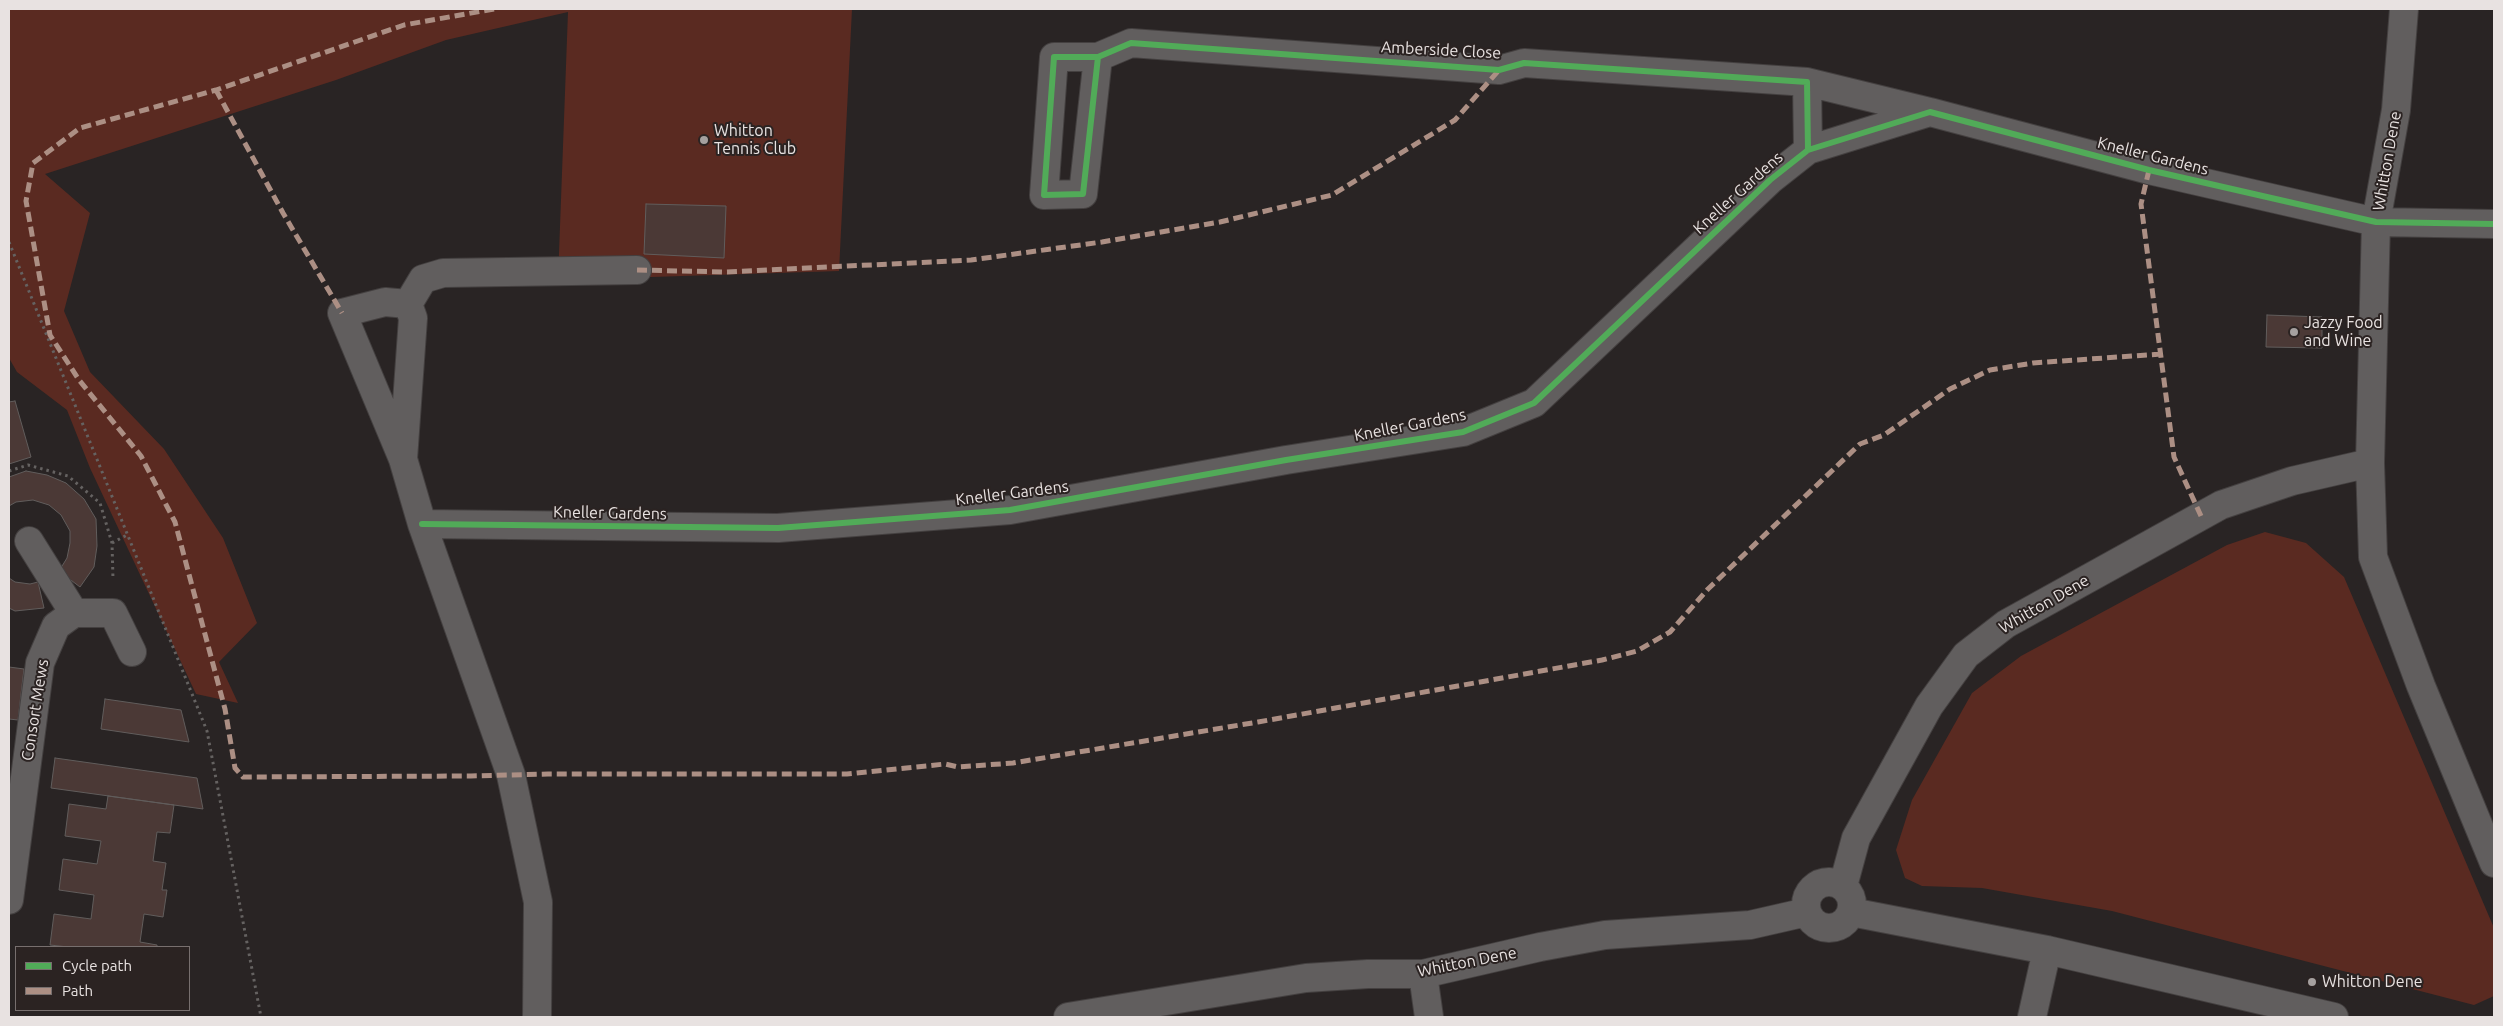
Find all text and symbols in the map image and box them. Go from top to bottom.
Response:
street label: Amberside Close [1380,37,1502,63]
street label: Whitton Dene [2369,110,2405,212]
place label: Whitton Tennis Club [714,121,796,159]
street label: Kneller Gardens [2095,133,2211,179]
marker: Whitton Tennis Club [698,134,710,146]
street label: Kneller Gardens [1689,148,1787,238]
place label: Jazzy Food and Wine [2304,313,2383,351]
marker: Jazzy Food and Wine [2288,326,2300,338]
street label: Kneller Gardens [1352,405,1468,445]
street label: Kneller Gardens [954,477,1070,509]
street label: Kneller Gardens [553,502,667,524]
street label: Whitton Dene [1996,571,2092,637]
street label: Consort Mews [17,658,53,762]
street label: Whitton Dene [1416,943,1518,981]
legend [15,946,190,1011]
text: Cycle path [62,957,132,974]
place label: Whitton Dene [2322,972,2423,992]
marker: Whitton Dene [2306,976,2318,988]
text: Path [62,982,93,999]

